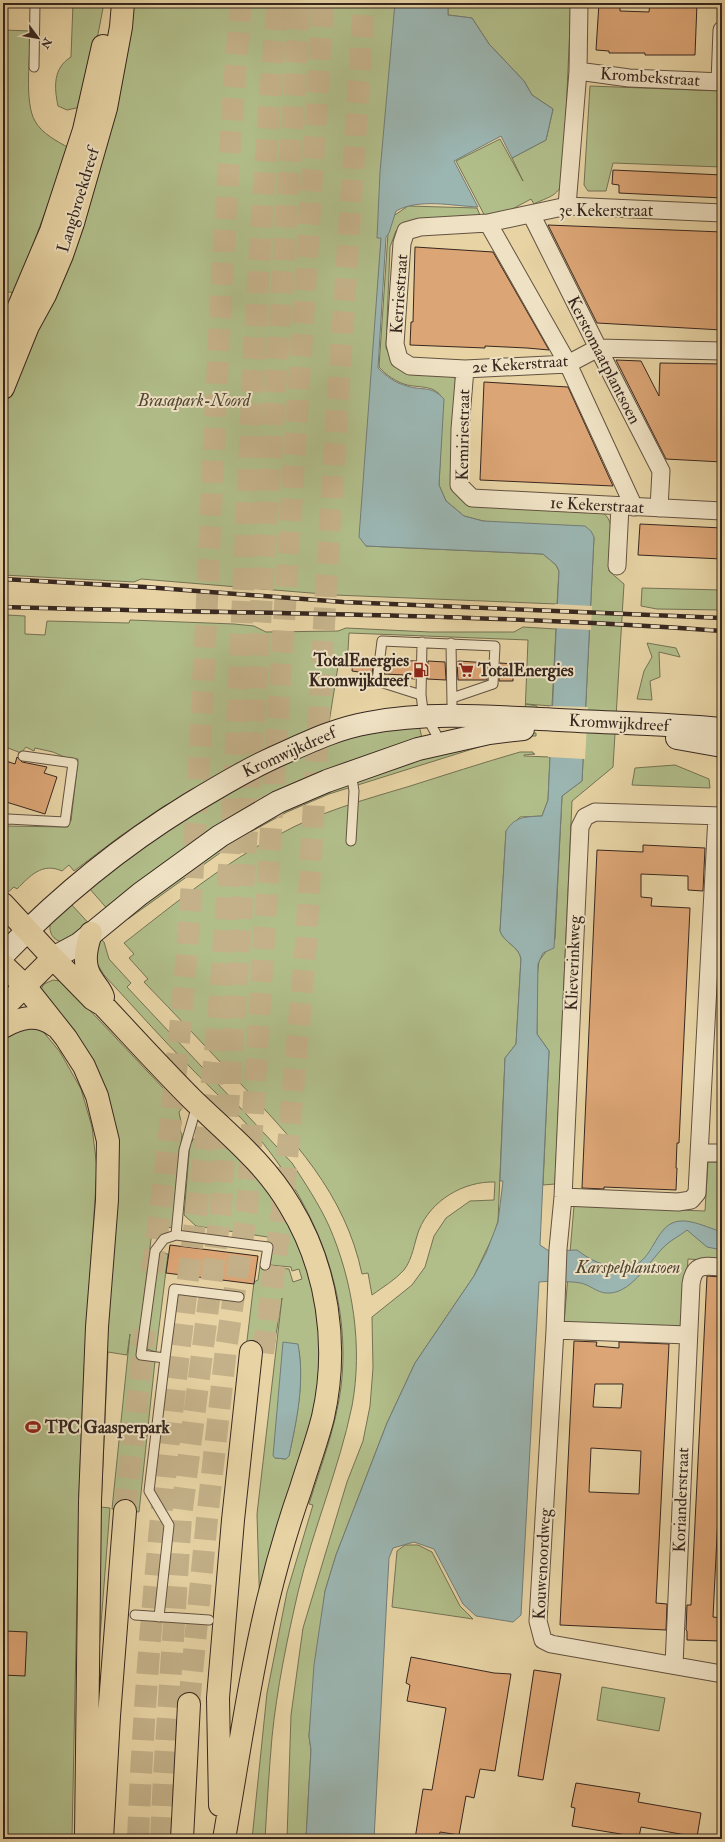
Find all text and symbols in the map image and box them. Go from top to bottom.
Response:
north arrow [18,18,58,58]
text: N [37,35,55,52]
street label: Krombekstraat [599,63,701,91]
street label: Langbroekdreef [52,143,105,255]
street label: 3e Kekerstraat [559,200,654,221]
street label: Kerriestraat [386,253,412,335]
street label: Kerstomaatplantsoen [562,292,645,428]
street label: 2e Kekerstraat [471,350,569,378]
street label: Kemiriestraat [452,389,474,481]
park label: Brasapark-Noord [137,390,251,411]
street label: 1e Kekerstraat [550,492,645,518]
place label: TotalEnergies Kromwijkdreef [309,650,412,692]
place label: TotalEnergies [477,660,574,682]
fuel station icon: TotalEnergies Kromwijkdreef [412,661,430,679]
supermarket icon: TotalEnergies [457,661,475,679]
street label: Kromwijkdreef [568,710,672,736]
street label: Kromwijkdreef [239,721,341,782]
street label: Klieverinkweg [561,914,585,1011]
park label: Karspelplantsoen [575,1257,680,1278]
place label: TPC Gaasperpark [44,1417,171,1439]
sports icon: TPC Gaasperpark [24,1418,42,1436]
street label: Korianderstraat [669,1447,693,1553]
street label: Kouwenoordweg [529,1507,555,1620]

